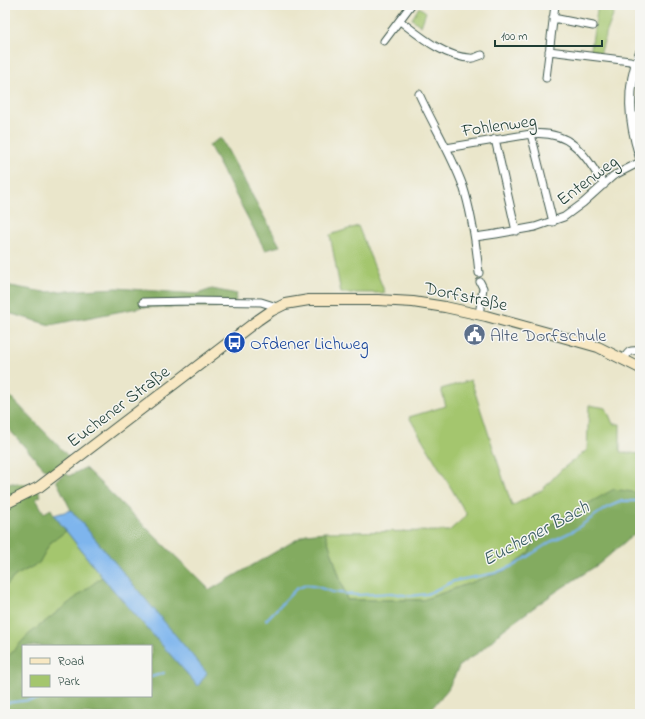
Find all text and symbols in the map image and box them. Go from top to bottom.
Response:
scale bar [495,22,602,48]
text: 100 m [501,28,528,46]
street label: Fohlenweg [459,109,539,146]
street label: Entenweg [552,150,625,214]
street label: Dorfstraße [421,276,511,320]
public building icon: Alte Dorfschule [461,322,487,348]
place label: Alte Dorfschule [490,324,607,350]
bus stop icon: Ofdener Lichweg [222,330,248,356]
place label: Ofdener Lichweg [250,332,369,359]
street label: Euchener Straße [62,360,177,455]
water label: Euchener Bach [478,494,595,574]
legend [22,645,152,697]
text: Road [58,653,84,671]
text: Park [58,673,80,691]

